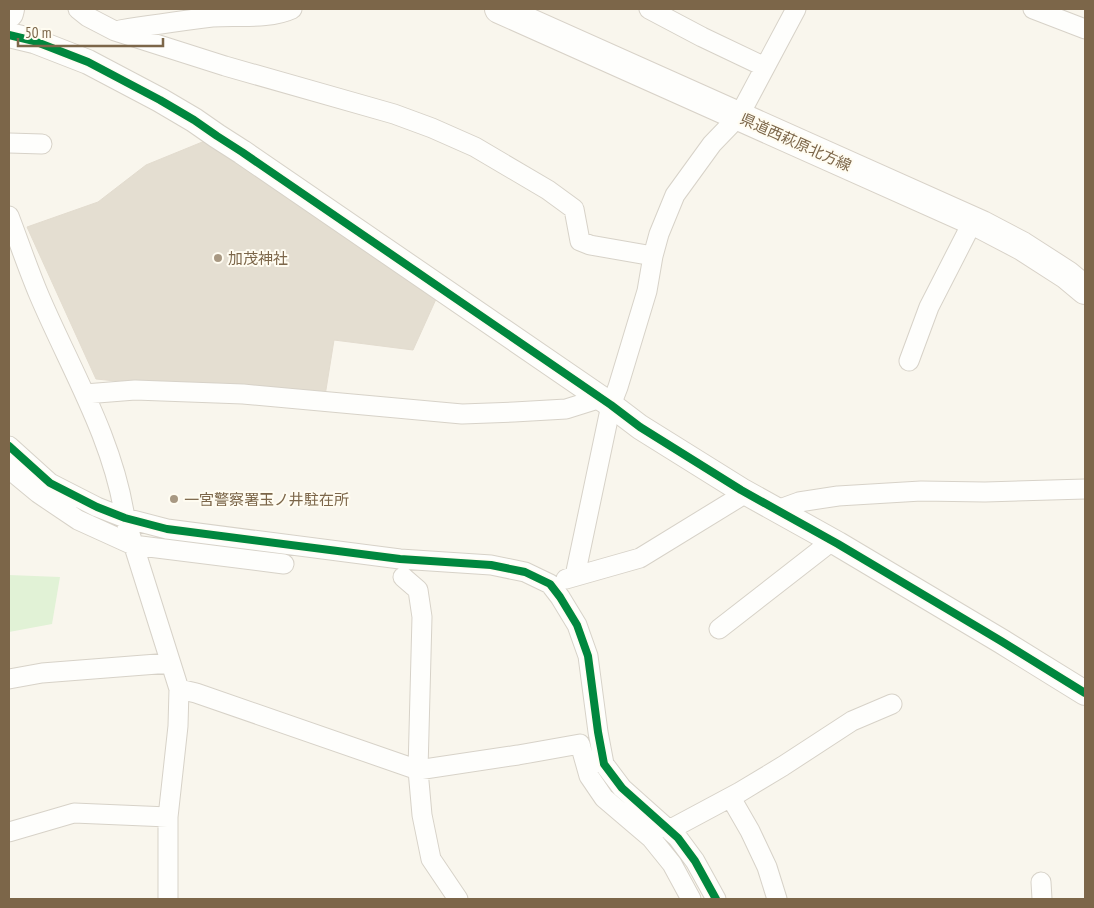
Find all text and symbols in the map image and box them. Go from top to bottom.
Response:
scale bar [18,15,162,47]
text: 50 m [25,23,51,42]
street label: 県道西萩原北方線 [737,109,855,175]
place label: 加茂神社 [228,249,288,268]
marker: 加茂神社 [212,252,224,264]
place label: 一宮警察署玉ノ井駐在所 [184,490,349,509]
marker: 一宮警察署玉ノ井駐在所 [168,493,180,505]

